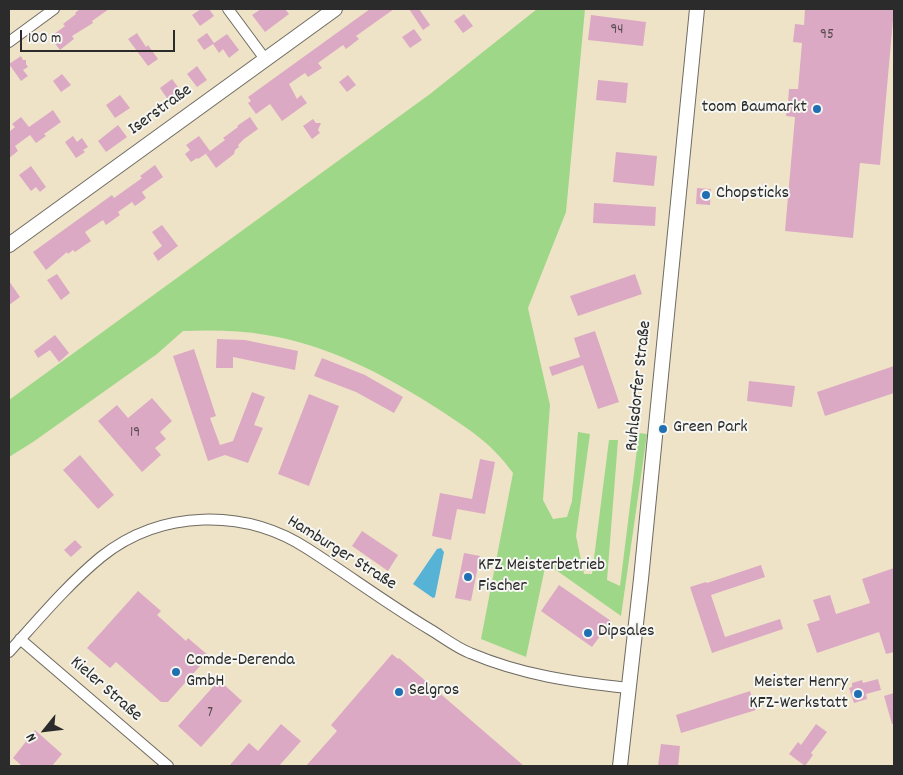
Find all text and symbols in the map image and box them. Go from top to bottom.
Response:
scale bar [22,20,178,52]
house number: 94 [610,22,624,40]
house number: 95 [820,27,834,45]
text: 100 m [28,28,61,50]
street label: Iserstraße [125,81,197,141]
place label: toom Baumarkt [702,98,807,120]
marker: toom Baumarkt [811,103,823,115]
place label: Chopsticks [716,184,789,206]
marker: Chopsticks [700,189,712,201]
street label: Ruhlsdorfer Straße [622,320,658,452]
place label: Green Park [673,418,748,440]
marker: Green Park [657,423,669,435]
house number: 19 [130,425,140,443]
street label: Hamburger Straße [282,512,400,596]
place label: KFZ Meisterbetrieb Fischer [478,556,605,598]
marker: KFZ Meisterbetrieb Fischer [462,571,474,583]
place label: Dipsales [598,622,655,644]
marker: Dipsales [582,627,594,639]
place label: Comde-Derenda GmbH [186,651,295,694]
street label: Kieler Straße [64,653,146,727]
marker: Comde-Derenda GmbH [170,666,182,678]
place label: Meister Henry KFZ-Werkstatt [749,673,848,716]
place label: Selgros [409,681,459,703]
marker: Selgros [393,686,405,698]
marker: Meister Henry KFZ-Werkstatt [852,688,864,700]
north arrow [20,705,70,755]
house number: 7 [207,705,213,723]
text: N [21,729,42,745]

